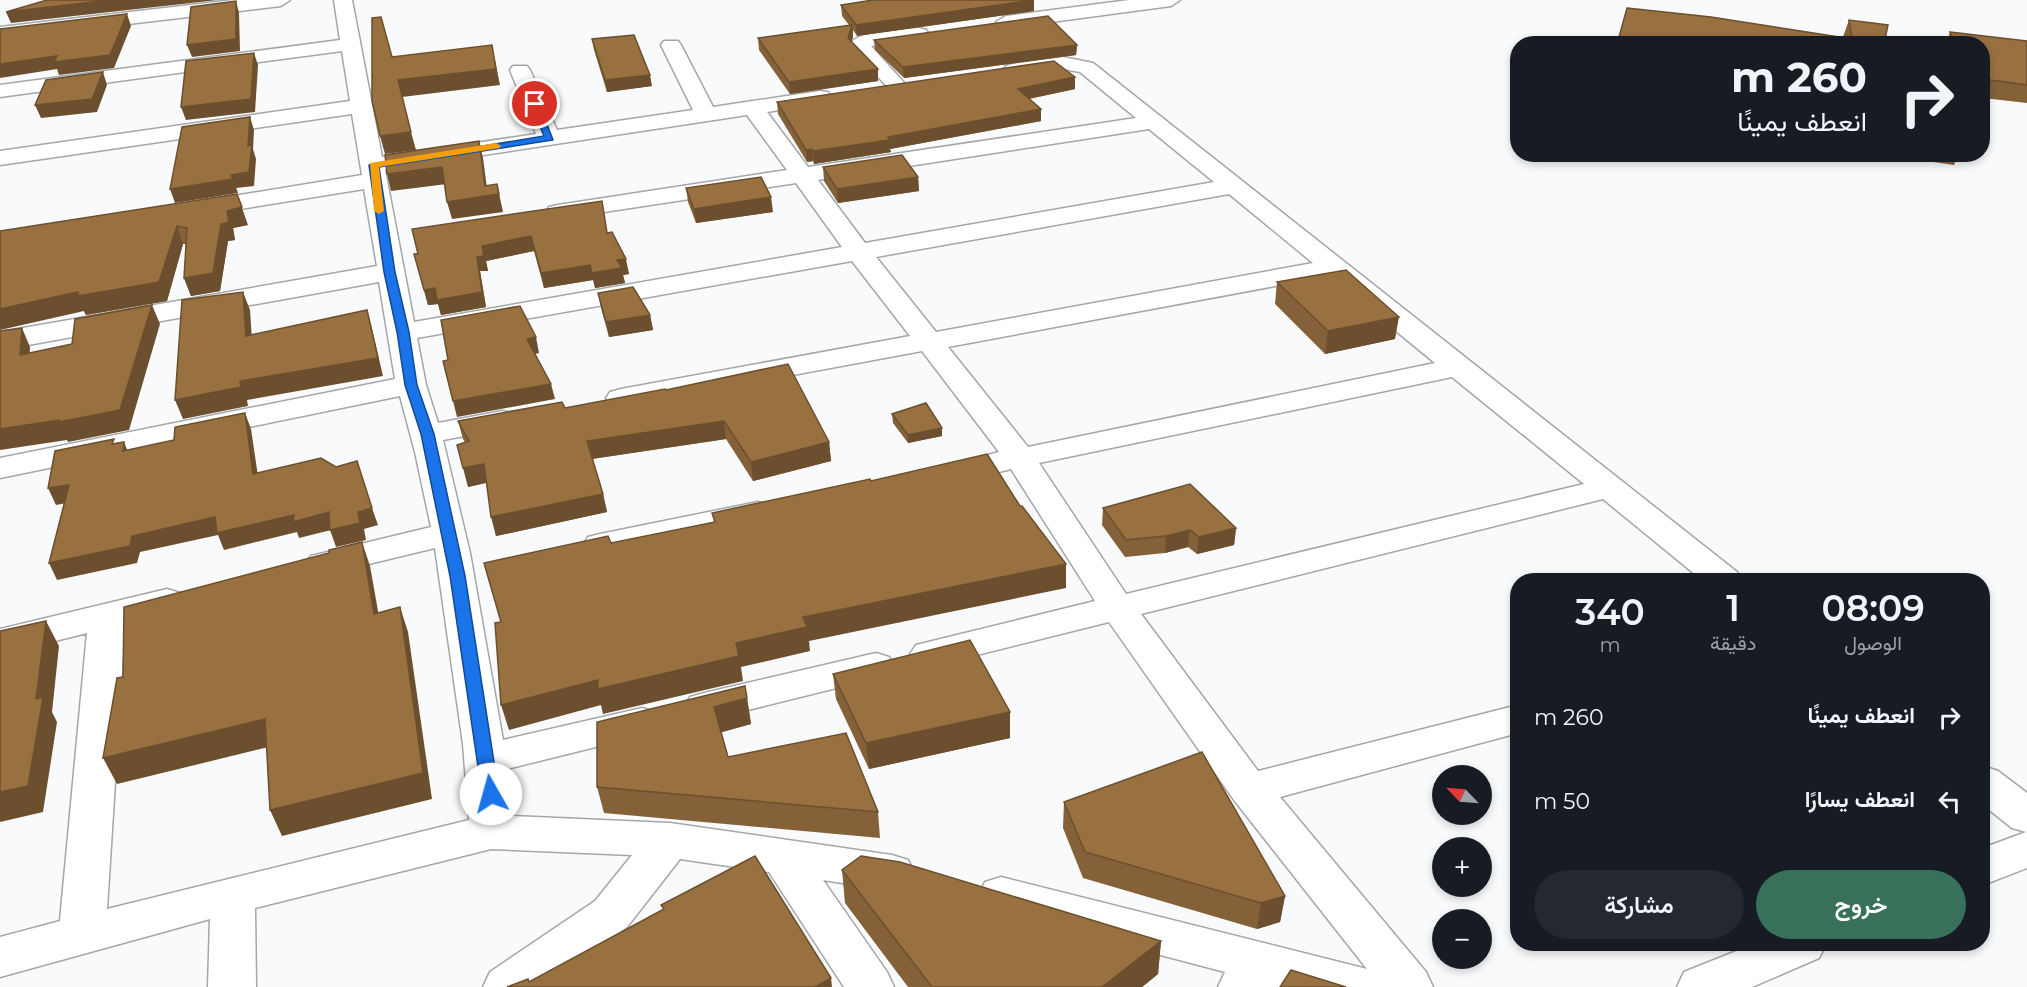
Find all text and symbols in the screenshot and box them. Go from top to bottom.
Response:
text: 260 m [1731,51,1867,103]
icon: right [1888,60,1966,138]
pin [509,78,560,129]
icon: arrive [518,87,551,120]
text: انعطف يمينًا [1737,105,1867,138]
text: 1 [1726,586,1740,630]
text: 08:09 [1822,586,1925,630]
text: 340 [1575,590,1645,634]
text: دقيقة [1710,631,1756,655]
text: الوصول [1844,631,1902,655]
text: m [1599,633,1621,657]
icon: right [1933,701,1966,734]
text: انعطف يمينًا [1807,702,1915,729]
text: 260 m [1534,704,1604,731]
position arrow [459,762,523,826]
north arrow [1432,765,1492,825]
map controls [1432,765,1492,969]
icon: left [1933,785,1966,818]
text: انعطف يسارًا [1805,786,1915,813]
text: 50 m [1534,788,1590,815]
button: + [1432,837,1492,897]
button: مشاركة [1534,870,1744,939]
button: خروج [1756,870,1966,939]
button: − [1432,909,1492,969]

